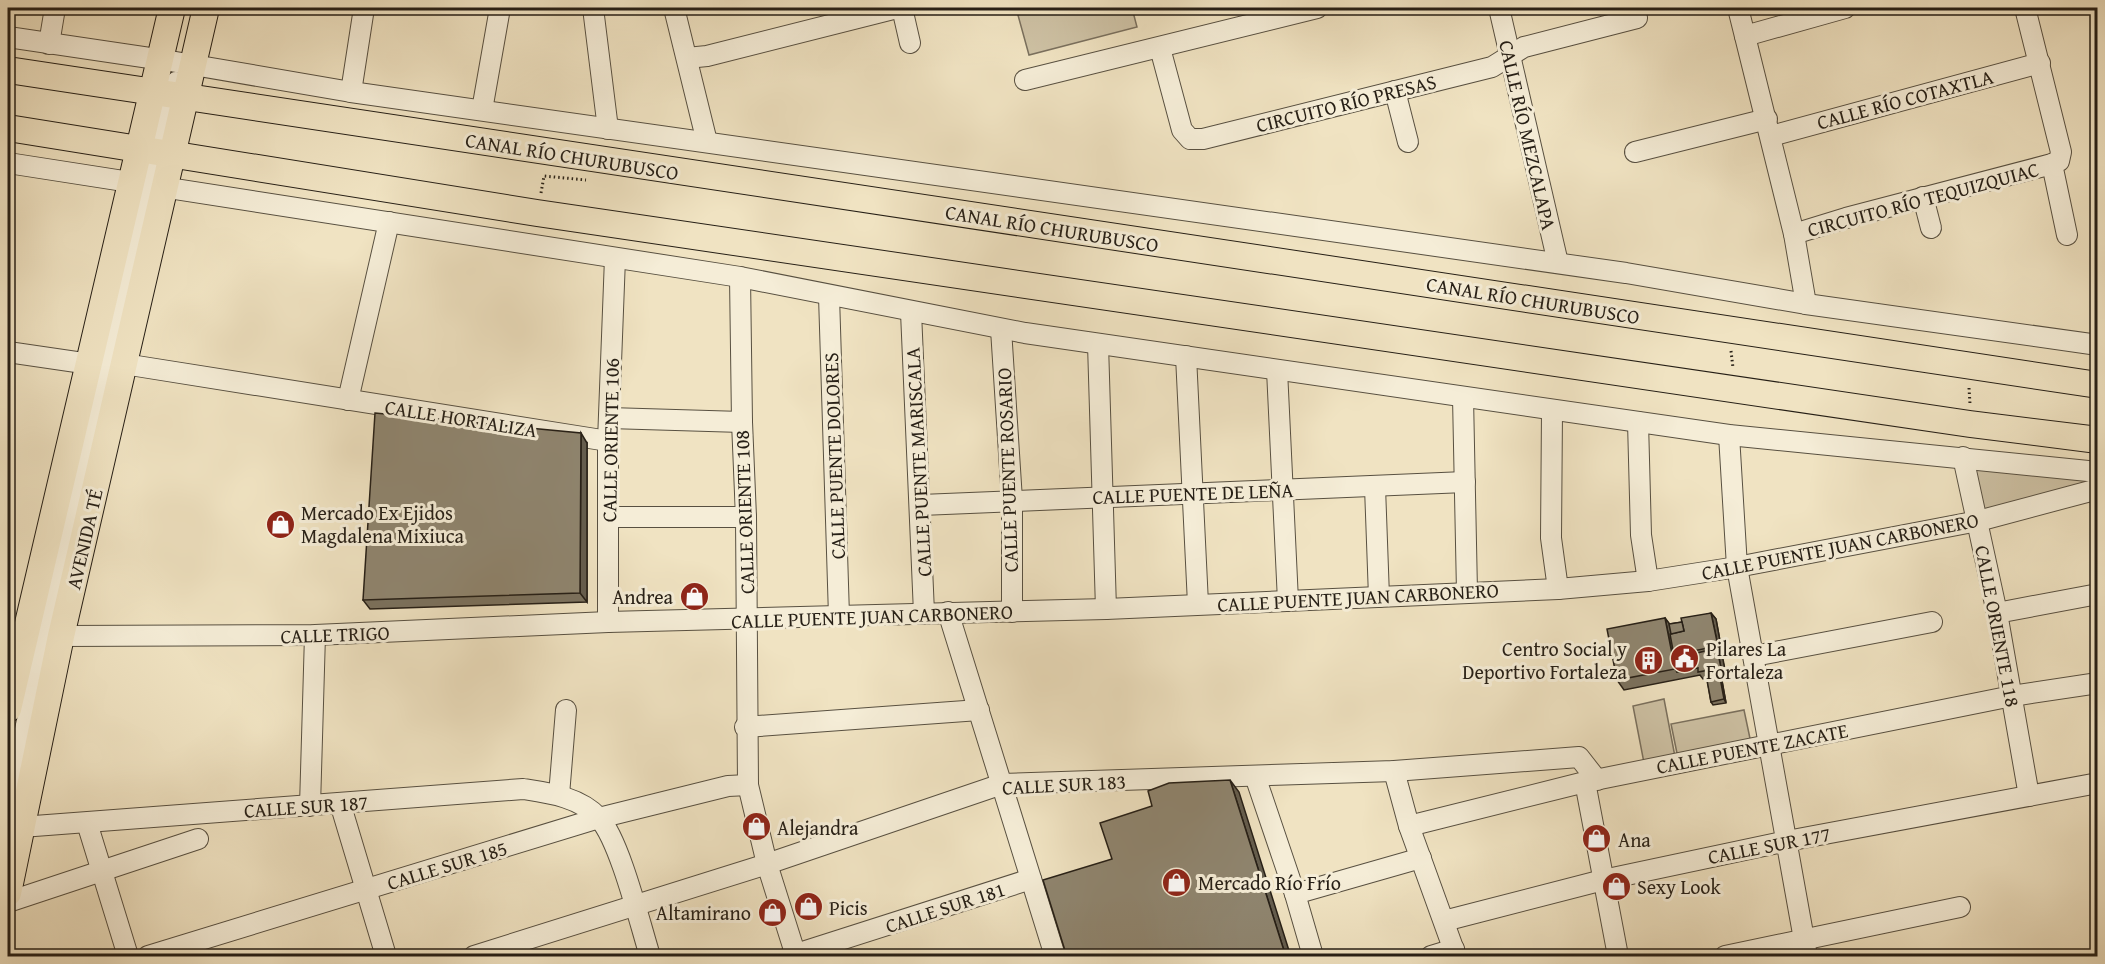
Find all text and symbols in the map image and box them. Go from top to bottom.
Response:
street label: CALLE RÍO MEZCALAPA [1492,37,1564,233]
street label: CALLE RÍO COTAXTLA [1814,62,1996,136]
street label: CIRCUITO RÍO PRESAS [1253,67,1439,139]
street label: CANAL RÍO CHURUBUSCO [463,125,681,187]
street label: CIRCUITO RÍO TEQUIZQUIAC [1804,154,2042,244]
street label: CANAL RÍO CHURUBUSCO [943,197,1161,259]
street label: CANAL RÍO CHURUBUSCO [1424,269,1642,331]
street label: CALLE PUENTE MARISCALA [898,347,938,577]
street label: CALLE PUENTE DOLORES [816,352,852,560]
street label: CALLE ORIENTE 106 [594,358,626,522]
street label: CALLE PUENTE ROSARIO [989,367,1025,573]
street label: CALLE HORTALIZA [383,392,539,444]
street label: CALLE ORIENTE 108 [727,430,761,594]
street label: CALLE PUENTE DE LEÑA [1092,475,1294,511]
street label: AVENIDA TÉ [58,486,110,592]
place label: Mercado Ex Ejidos Magdalena Mixiuca [301,498,465,550]
street label: CALLE PUENTE JUAN CARBONERO [1699,505,1981,587]
shop icon: Mercado Ex Ejidos Magdalena Mixiuca [264,508,296,540]
street label: CALLE ORIENTE 118 [1968,543,2028,709]
street label: CALLE PUENTE JUAN CARBONERO [1217,575,1499,619]
shop icon: Andrea [678,580,710,612]
place label: Andrea [612,582,674,611]
street label: CALLE PUENTE JUAN CARBONERO [731,597,1013,635]
street label: CALLE TRIGO [280,618,390,650]
place label: Centro Social y Deportivo Fortaleza [1462,634,1628,686]
place label: Pilares La Fortaleza [1706,634,1787,686]
public building icon: Pilares La Fortaleza [1669,643,1701,675]
building icon: Centro Social y Deportivo Fortaleza [1632,644,1664,676]
street label: CALLE PUENTE ZACATE [1654,715,1850,781]
street label: CALLE SUR 183 [1001,766,1127,802]
street label: CALLE SUR 187 [243,787,369,825]
shop icon: Alejandra [740,811,772,843]
place label: Alejandra [777,813,859,842]
street label: CALLE SUR 177 [1705,819,1833,871]
shop icon: Ana [1581,823,1613,855]
place label: Ana [1618,825,1651,854]
street label: CALLE SUR 185 [383,833,511,897]
shop icon: Mercado Río Frío [1161,866,1193,898]
place label: Mercado Río Frío [1198,868,1341,897]
shop icon: Sexy Look [1600,870,1632,902]
place label: Sexy Look [1637,872,1722,901]
street label: CALLE SUR 181 [881,874,1009,940]
shop icon: Picis [792,891,824,923]
place label: Picis [829,893,868,922]
shop icon: Altamirano [756,896,788,928]
place label: Altamirano [656,898,751,927]

